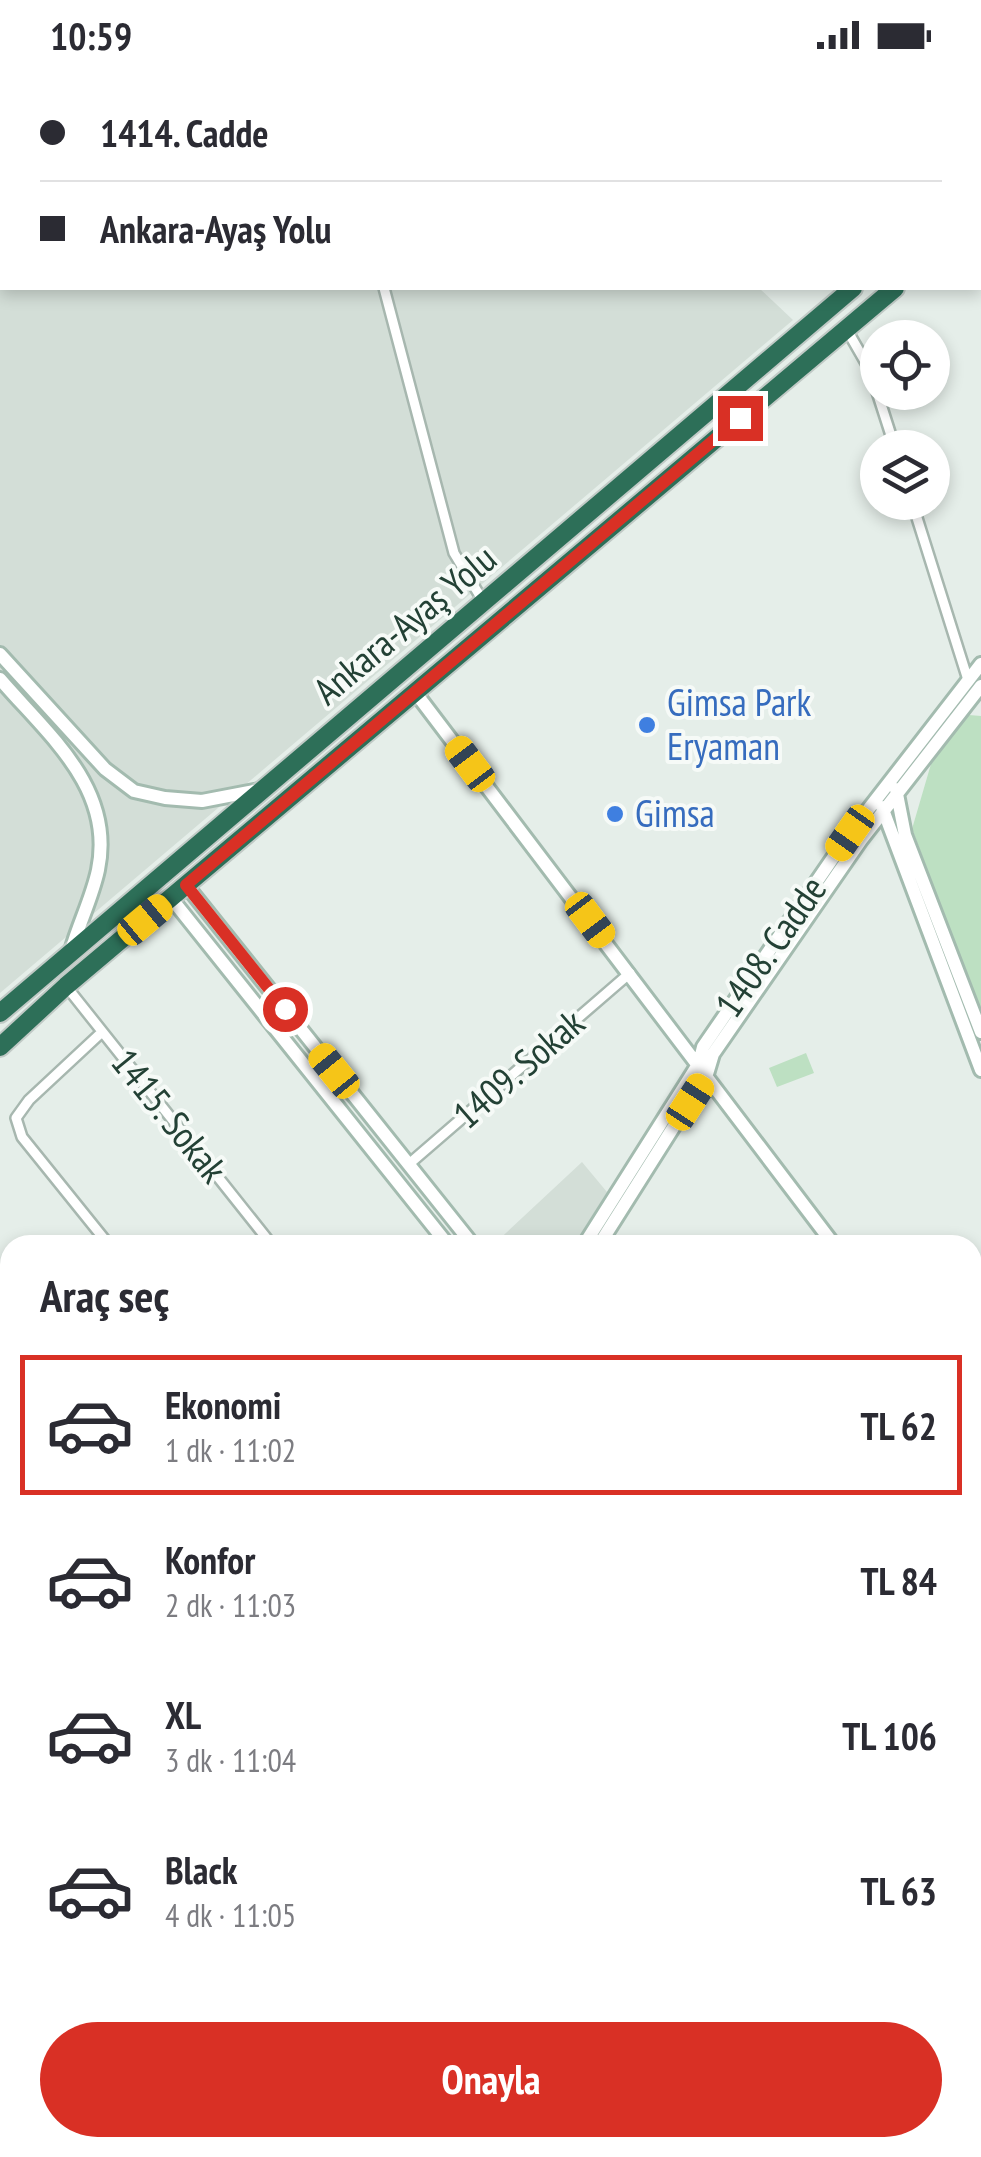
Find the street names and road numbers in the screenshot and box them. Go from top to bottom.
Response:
street label: Ankara-Ayaş Yolu [303,533,505,714]
street label: 1408. Cadde [703,866,836,1026]
street label: 1409. Sokak [442,997,594,1138]
street label: 1415. Sokak [101,1038,239,1192]

